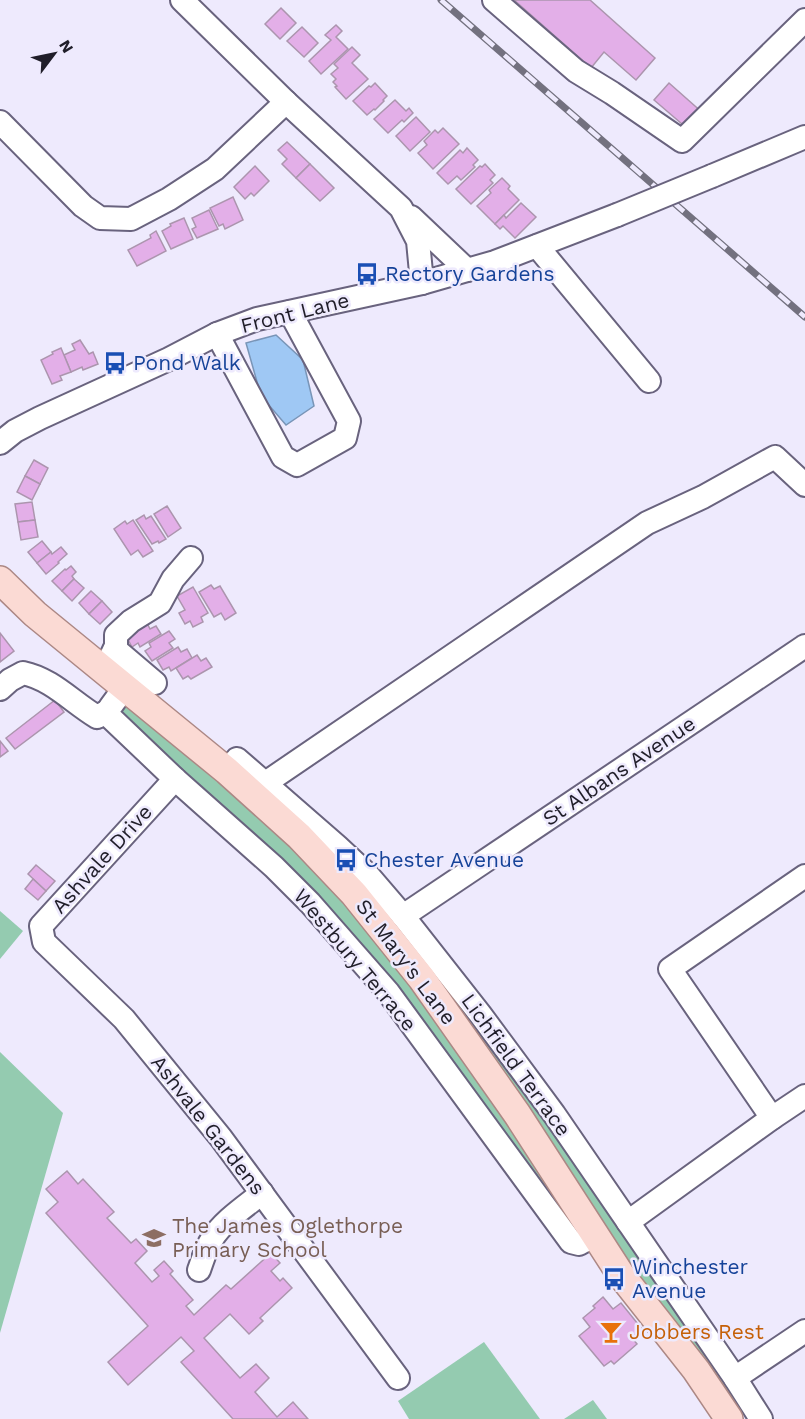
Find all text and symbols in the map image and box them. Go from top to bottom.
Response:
north arrow [24,24,84,84]
text: N [55,36,77,56]
bus stop icon: Rectory Gardens [354,261,380,287]
place label: Rectory Gardens [385,261,555,286]
street label: Front Lane [238,287,352,338]
bus stop icon: Pond Walk [102,350,128,376]
place label: Pond Walk [133,350,241,375]
street label: St Albans Avenue [538,710,700,831]
street label: Ashvale Drive [46,799,157,918]
bus stop icon: Chester Avenue [333,847,359,873]
place label: Chester Avenue [364,847,524,872]
street label: Westbury Terrace [289,883,422,1036]
street label: St Mary's Lane [351,894,462,1030]
street label: Lichfield Terrace [456,989,576,1141]
street label: Ashvale Gardens [146,1050,271,1200]
place label: The James Oglethorpe Primary School [172,1213,403,1262]
school or university icon: The James Oglethorpe Primary School [141,1225,167,1251]
place label: Winchester Avenue [632,1254,749,1303]
bus stop icon: Winchester Avenue [601,1266,627,1292]
bar icon: Jobbers Rest [598,1319,624,1345]
place label: Jobbers Rest [629,1319,764,1344]

